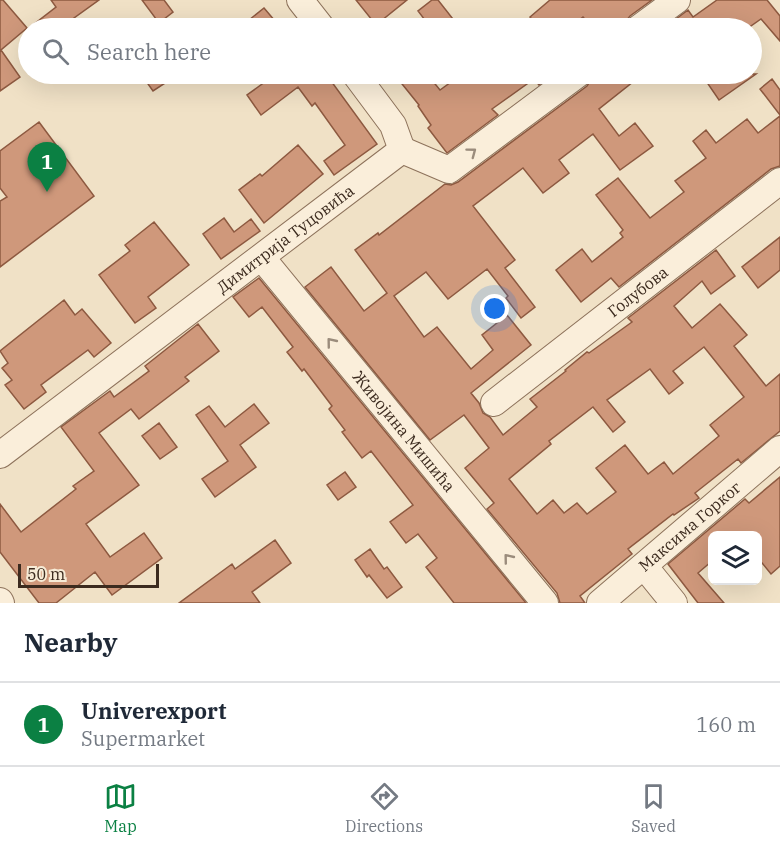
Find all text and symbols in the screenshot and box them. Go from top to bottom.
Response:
search box [18,18,762,84]
icon: search [39,35,72,68]
text: Search here [87,37,211,66]
pin: 1 [28,142,66,192]
one-way arrow [466,148,477,159]
street label: Димитрија Туцовића [213,180,358,297]
street label: Голубова [604,262,672,321]
your location [480,294,509,323]
one-way arrow [327,338,338,349]
street label: Живојина Мишића [349,367,460,496]
street label: Максима Горког [634,477,745,576]
map controls [708,531,762,585]
button: layers [708,531,762,585]
one-way arrow [505,554,516,565]
scale bar [18,561,159,588]
text: 50 m [27,564,65,584]
text: Nearby [24,625,118,659]
text: Univerexport [81,696,226,725]
text: 1 [38,711,50,738]
text: 160 m [696,711,756,738]
text: Supermarket [81,725,205,752]
tab: Map [104,780,137,836]
tab: Directions [345,780,423,836]
tab: Saved [631,780,676,836]

